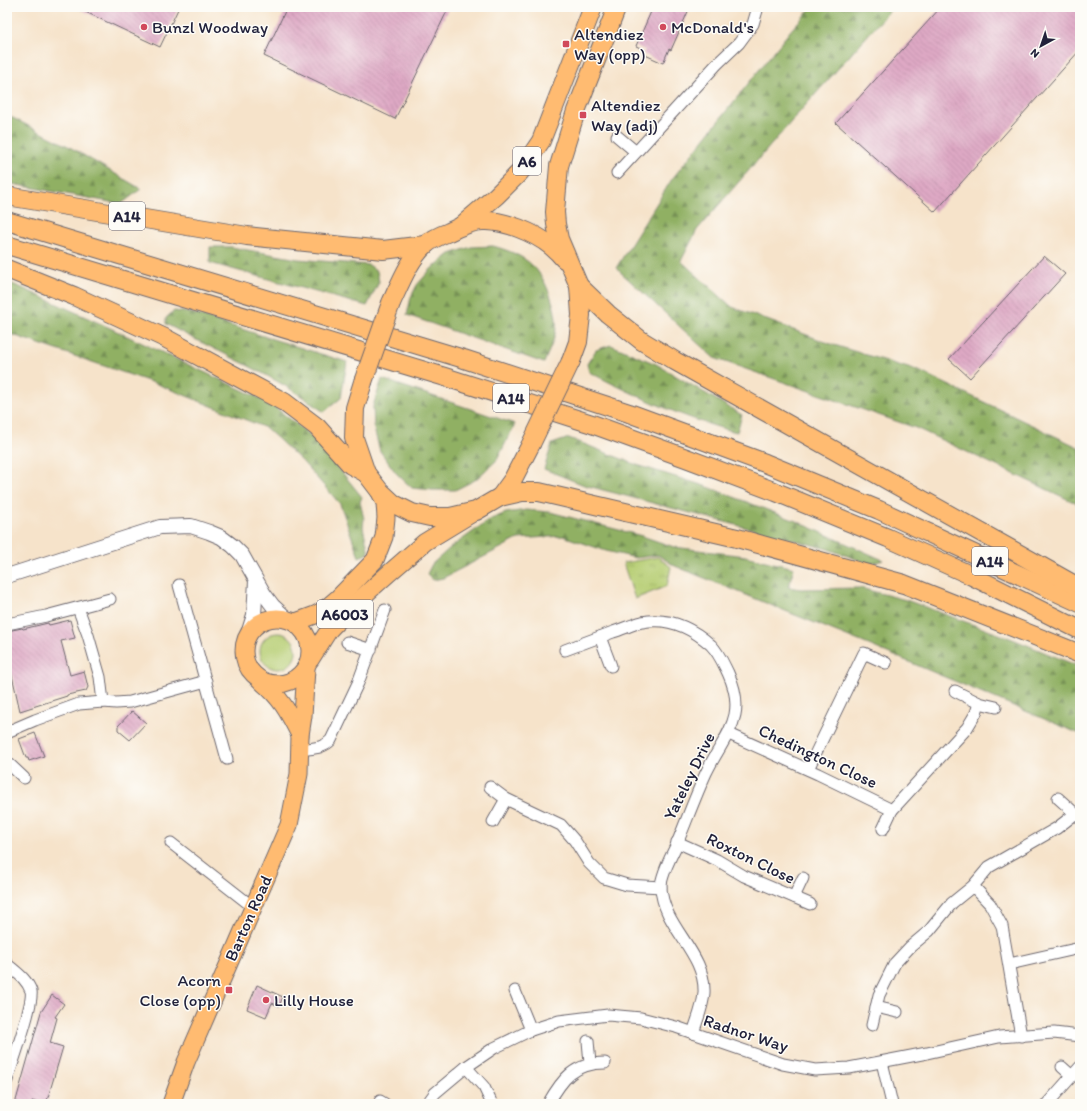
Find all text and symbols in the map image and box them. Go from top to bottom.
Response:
place label: Bunzl Woodway [152,17,268,37]
place label: McDonald's [671,17,754,37]
marker: Bunzl Woodway [139,22,149,32]
marker: McDonald's [658,22,668,32]
place label: Altendiez Way (opp) [574,24,646,64]
north arrow [1021,26,1061,66]
marker: Altendiez Way (opp) [561,39,571,49]
text: N [1028,46,1042,61]
place label: Altendiez Way (adj) [591,95,661,135]
marker: Altendiez Way (adj) [578,110,588,120]
road number: A6 [513,147,541,175]
road number: A14 [109,202,145,230]
road number: A14 [493,384,529,412]
road number: A14 [972,547,1008,575]
road number: A6003 [317,600,373,628]
street label: Chedington Close [756,720,880,792]
street label: Yateley Drive [659,729,719,823]
street label: Roxton Close [704,828,798,888]
street label: Barton Road [220,871,276,964]
place label: Acorn Close (opp) [139,970,221,1010]
marker: Acorn Close (opp) [224,985,234,995]
place label: Lilly House [274,990,354,1010]
marker: Lilly House [261,995,271,1005]
street label: Radnor Way [701,1010,791,1056]

